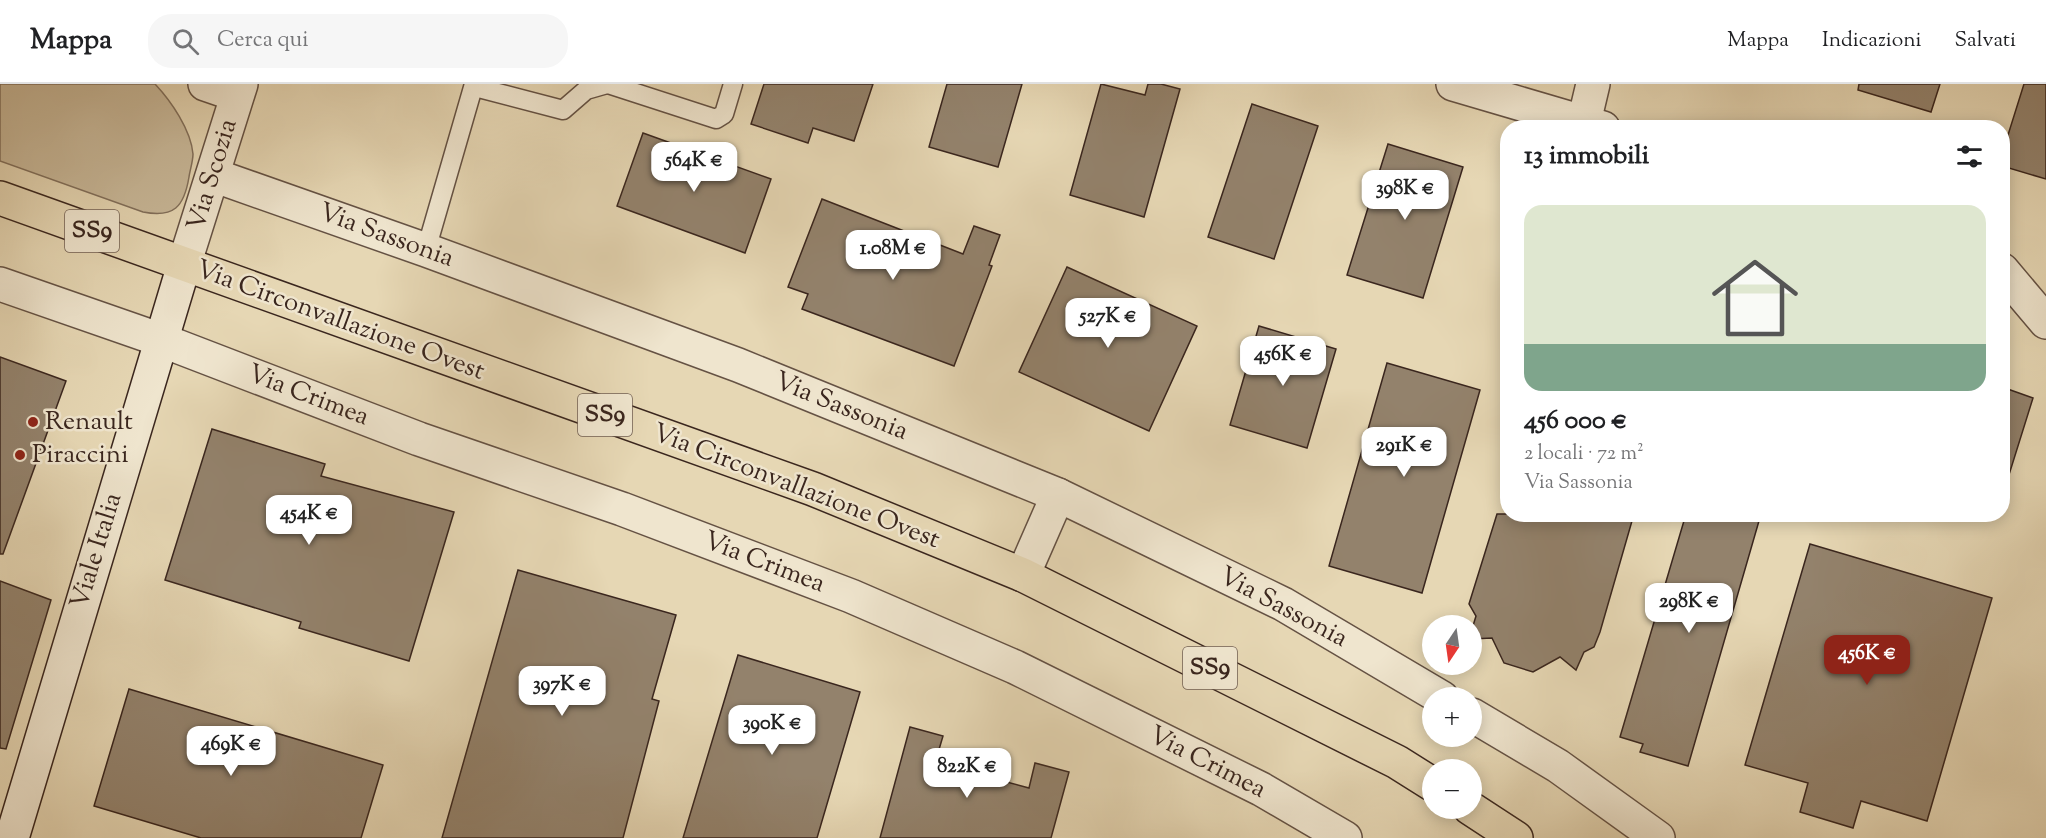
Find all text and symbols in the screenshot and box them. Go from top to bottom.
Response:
search box [148,14,568,68]
text: Mappa [30,21,112,61]
icon: search [169,25,202,58]
text: Cerca qui [217,25,308,57]
text: Mappa [1727,26,1789,56]
text: Indicazioni [1822,26,1922,56]
text: Salvati [1955,26,2016,56]
street label: Via Scozia [178,115,248,235]
text: 13 immobili [1524,138,1649,175]
icon: filters [1953,140,1986,173]
pin: 564K € [645,142,743,193]
text: 564K € [665,147,723,176]
pin: 398K € [1356,170,1454,221]
text: 398K € [1376,175,1434,204]
street label: Via Sassonia [313,194,459,278]
road number: SS9 [65,210,119,252]
pin: 1.08M € [838,230,948,281]
text: 1.08M € [860,235,926,264]
icon: home [1701,244,1809,352]
street label: Via Circonvallazione Ovest [190,251,490,391]
pin: 527K € [1059,298,1157,349]
text: 527K € [1079,303,1137,332]
pin: 456K € [1234,336,1332,387]
text: 456K € [1254,341,1312,370]
street label: Via Crimea [242,356,374,436]
street label: Via Sassonia [769,363,913,451]
road number: SS9 [578,394,632,436]
text: 456 000 € [1524,403,1627,440]
place label: Renault [45,404,133,441]
marker: Renault [26,415,40,429]
street label: Via Circonvallazione Ovest [647,415,945,559]
pin: 291K € [1355,427,1453,478]
text: 291K € [1376,432,1432,461]
place label: Piraccini [32,437,129,474]
text: 2 locali · 72 m² [1524,440,1644,469]
marker: Piraccini [13,448,27,462]
text: Via Sassonia [1524,469,1633,498]
street label: Viale Italia [62,488,132,614]
pin: 454K € [260,495,358,546]
text: 454K € [280,500,338,529]
street label: Via Crimea [698,523,830,603]
street label: Via Sassonia [1212,559,1354,657]
pin: 298K € [1640,583,1738,634]
text: 298K € [1659,588,1719,617]
north arrow [1422,615,1482,675]
map controls [1422,615,1482,819]
pin: 456K € [1818,635,1916,686]
text: 456K € [1838,640,1896,669]
road number: SS9 [1183,647,1237,689]
pin: 397K € [513,666,611,717]
text: 397K € [533,671,591,700]
button: + [1422,687,1482,747]
pin: 390K € [723,705,821,756]
text: 390K € [742,710,802,739]
street label: Via Crimea [1142,718,1272,808]
pin: 469K € [182,726,280,777]
text: 469K € [201,731,261,760]
pin: 822K € [918,748,1016,799]
text: 822K € [937,753,997,782]
button: − [1422,759,1482,819]

